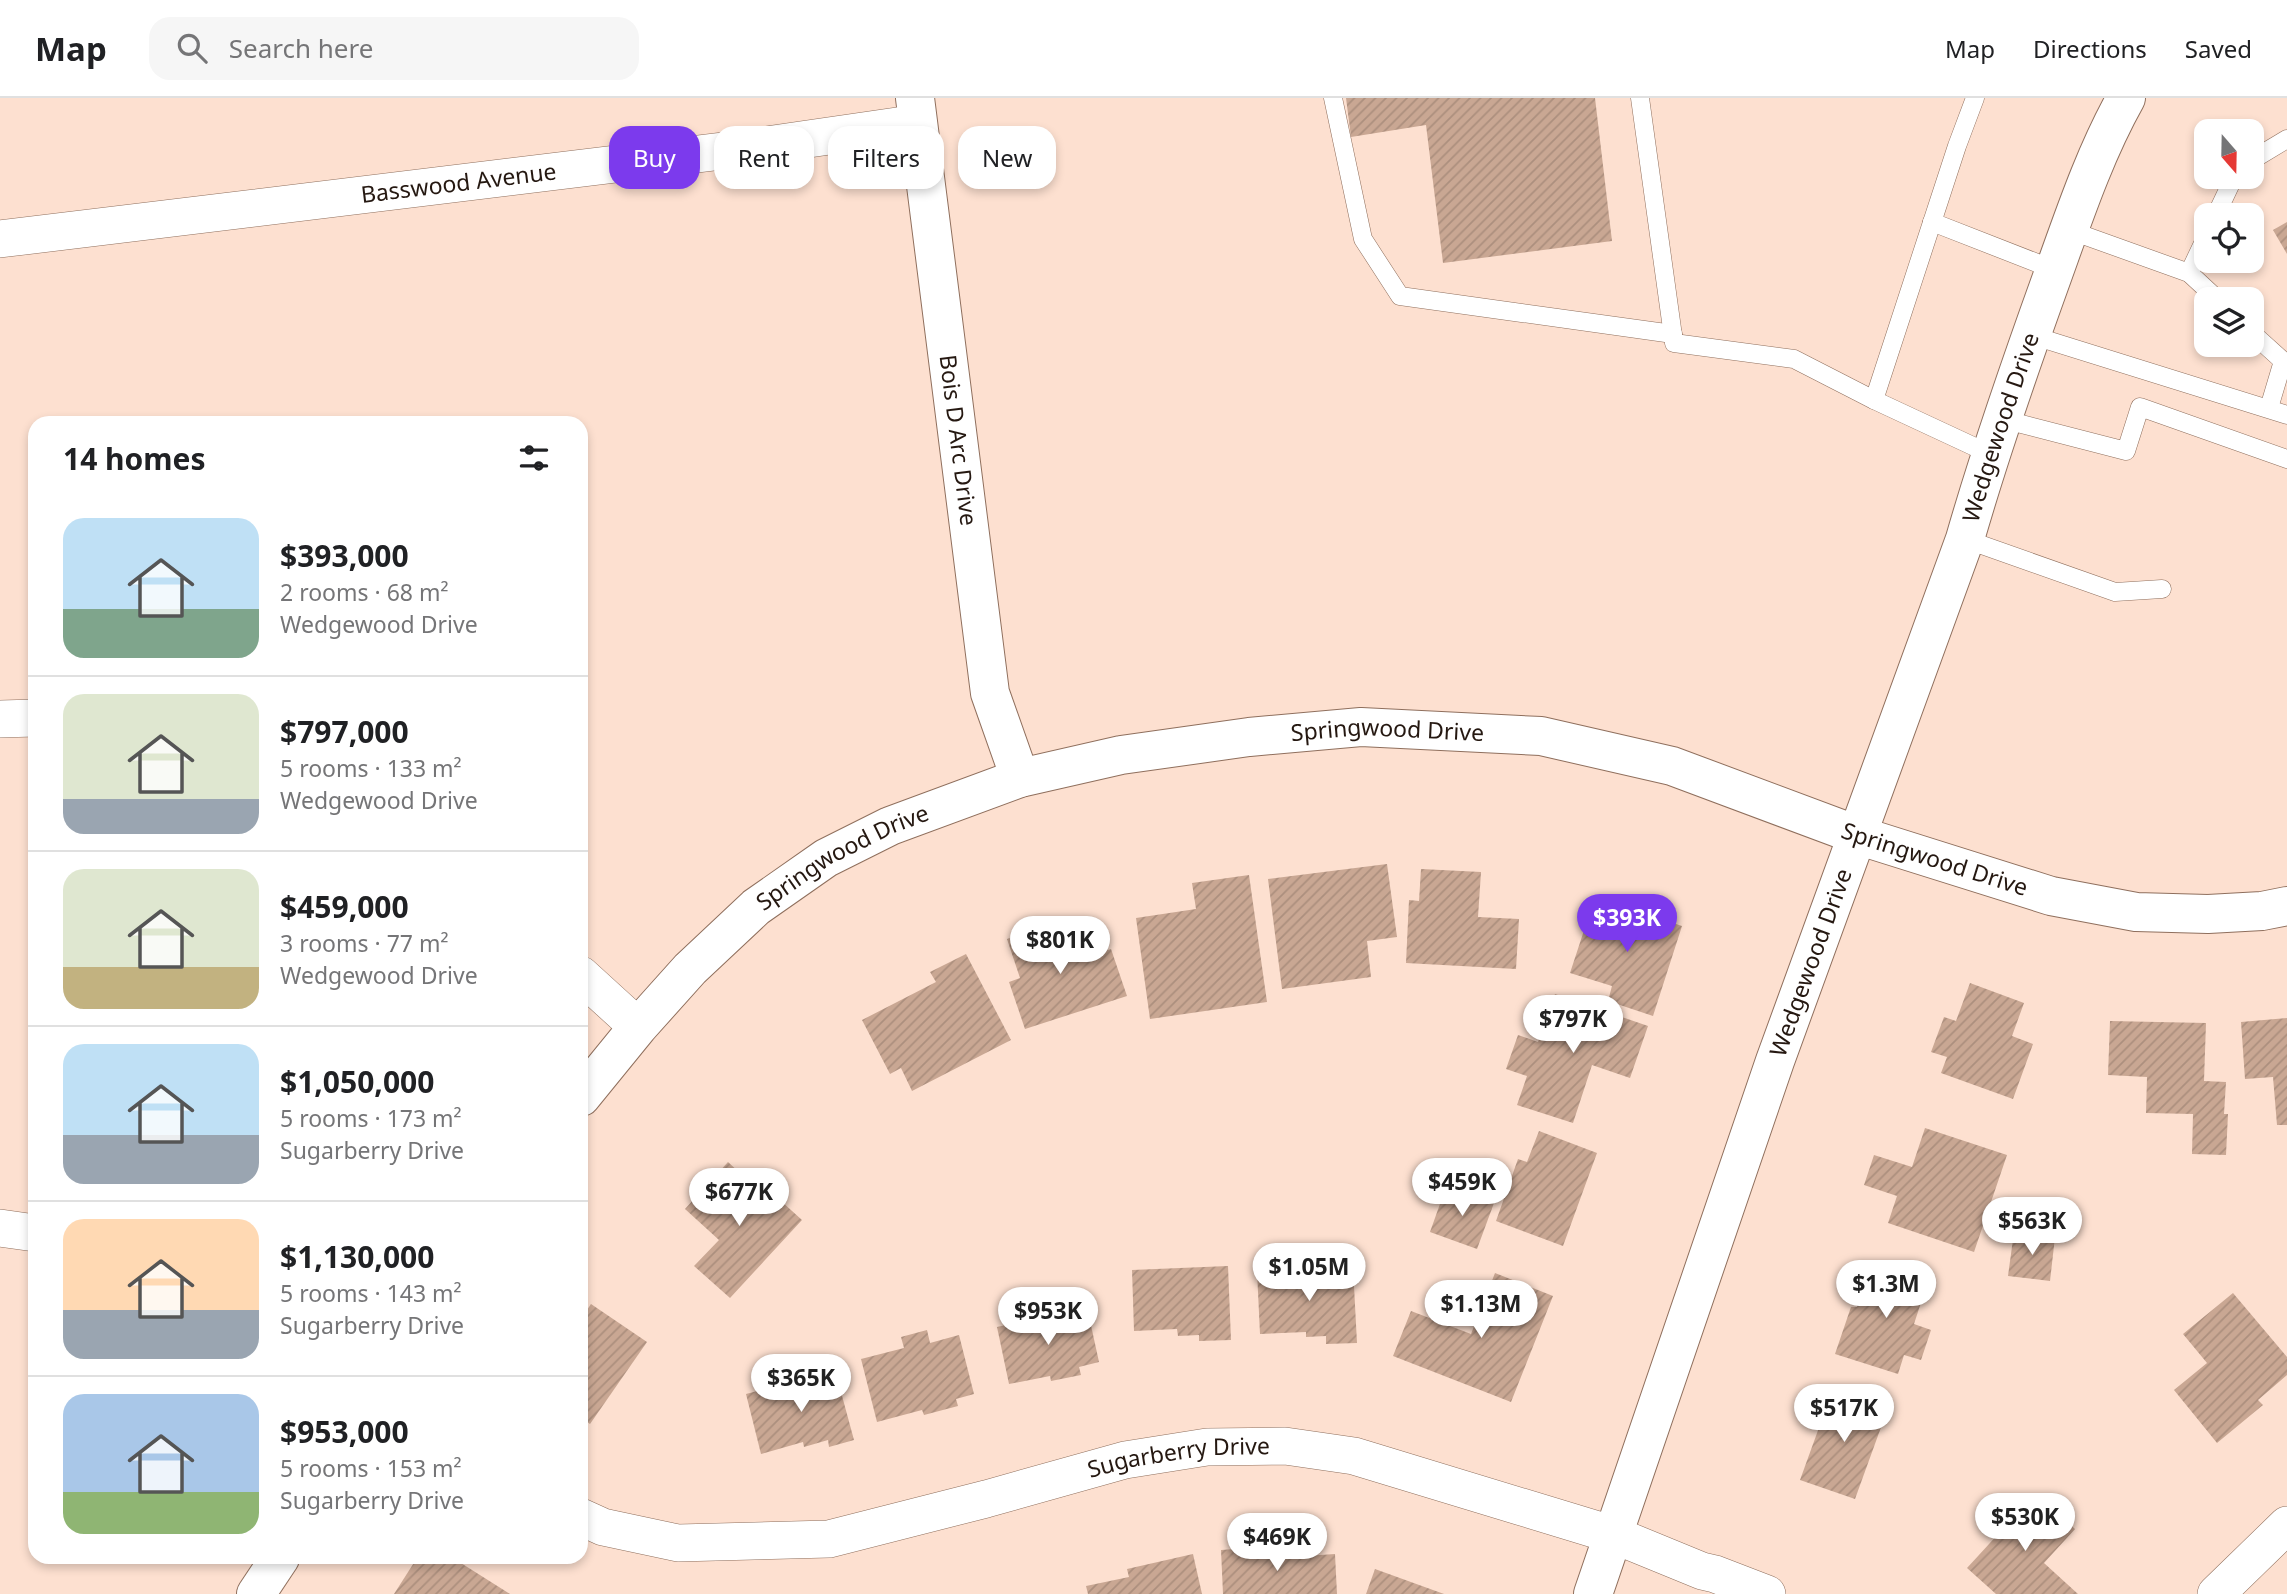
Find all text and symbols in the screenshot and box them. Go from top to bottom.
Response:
search box [149,17,639,80]
text: Map [35,26,107,71]
icon: search [173,29,211,67]
text: Search here [229,30,373,66]
text: Map [1945,32,1995,65]
text: Directions [2033,32,2147,65]
text: Saved [2185,32,2252,65]
north arrow [2194,119,2264,189]
map controls [2194,119,2264,357]
chip: Buy [609,126,700,189]
chip: Rent [714,126,814,189]
chip: Filters [828,126,944,189]
chip: New [958,126,1056,189]
street label: Basswood Avenue [359,154,558,210]
button: locate [2194,203,2264,273]
button: layers [2194,287,2264,357]
street label: Wedgewood Drive [1954,328,2046,526]
street label: Bois D Arc Drive [932,353,986,528]
text: 14 homes [63,438,206,479]
icon: filters [515,439,553,477]
text: $393,000 [280,535,409,576]
icon: home [119,546,203,630]
text: 2 rooms · 68 m² [280,576,449,608]
text: Wedgewood Drive [280,608,478,640]
street label: Springwood Drive [1289,710,1485,748]
text: $797,000 [280,711,409,752]
icon: home [119,722,203,806]
text: 5 rooms · 133 m² [280,752,462,784]
text: Wedgewood Drive [280,784,478,816]
street label: Springwood Drive [749,796,933,917]
street label: Springwood Drive [1837,814,2032,903]
street label: Wedgewood Drive [1761,864,1859,1061]
text: $459,000 [280,886,409,927]
pin: $393K [1578,894,1676,954]
icon: home [119,897,203,981]
text: $393K [1593,901,1661,933]
pin: $801K [1011,916,1109,976]
text: $801K [1026,923,1094,955]
text: 3 rooms · 77 m² [280,927,449,959]
text: Wedgewood Drive [280,959,478,991]
pin: $797K [1524,996,1622,1055]
text: $797K [1539,1002,1607,1034]
text: $1,050,000 [280,1061,434,1102]
icon: home [119,1072,203,1156]
text: 5 rooms · 173 m² [280,1102,462,1134]
text: Sugarberry Drive [280,1134,464,1166]
pin: $459K [1413,1158,1511,1218]
text: $459K [1428,1165,1496,1197]
pin: $677K [690,1168,788,1228]
text: $677K [705,1175,773,1207]
pin: $563K [1983,1198,2081,1257]
text: $563K [1998,1204,2066,1236]
text: $1,130,000 [280,1236,434,1277]
pin: $1.05M [1252,1244,1366,1303]
icon: home [119,1247,203,1331]
text: $1.05M [1269,1250,1349,1282]
pin: $1.3M [1837,1260,1935,1320]
text: $1.3M [1852,1267,1920,1299]
text: 5 rooms · 143 m² [280,1277,462,1309]
pin: $1.13M [1424,1280,1538,1340]
text: $1.13M [1441,1287,1521,1319]
pin: $953K [999,1288,1097,1347]
text: $953K [1014,1294,1082,1326]
text: Sugarberry Drive [280,1309,464,1341]
pin: $365K [752,1354,850,1414]
text: $365K [767,1361,835,1393]
pin: $517K [1795,1384,1893,1444]
text: $517K [1810,1391,1878,1423]
text: $953,000 [280,1411,409,1452]
icon: home [119,1422,203,1506]
street label: Sugarberry Drive [1083,1429,1270,1485]
text: 5 rooms · 153 m² [280,1452,462,1484]
text: Sugarberry Drive [280,1484,464,1516]
pin: $530K [1976,1494,2074,1553]
text: $530K [1991,1500,2059,1532]
pin: $469K [1228,1514,1326,1573]
text: $469K [1243,1520,1311,1552]

